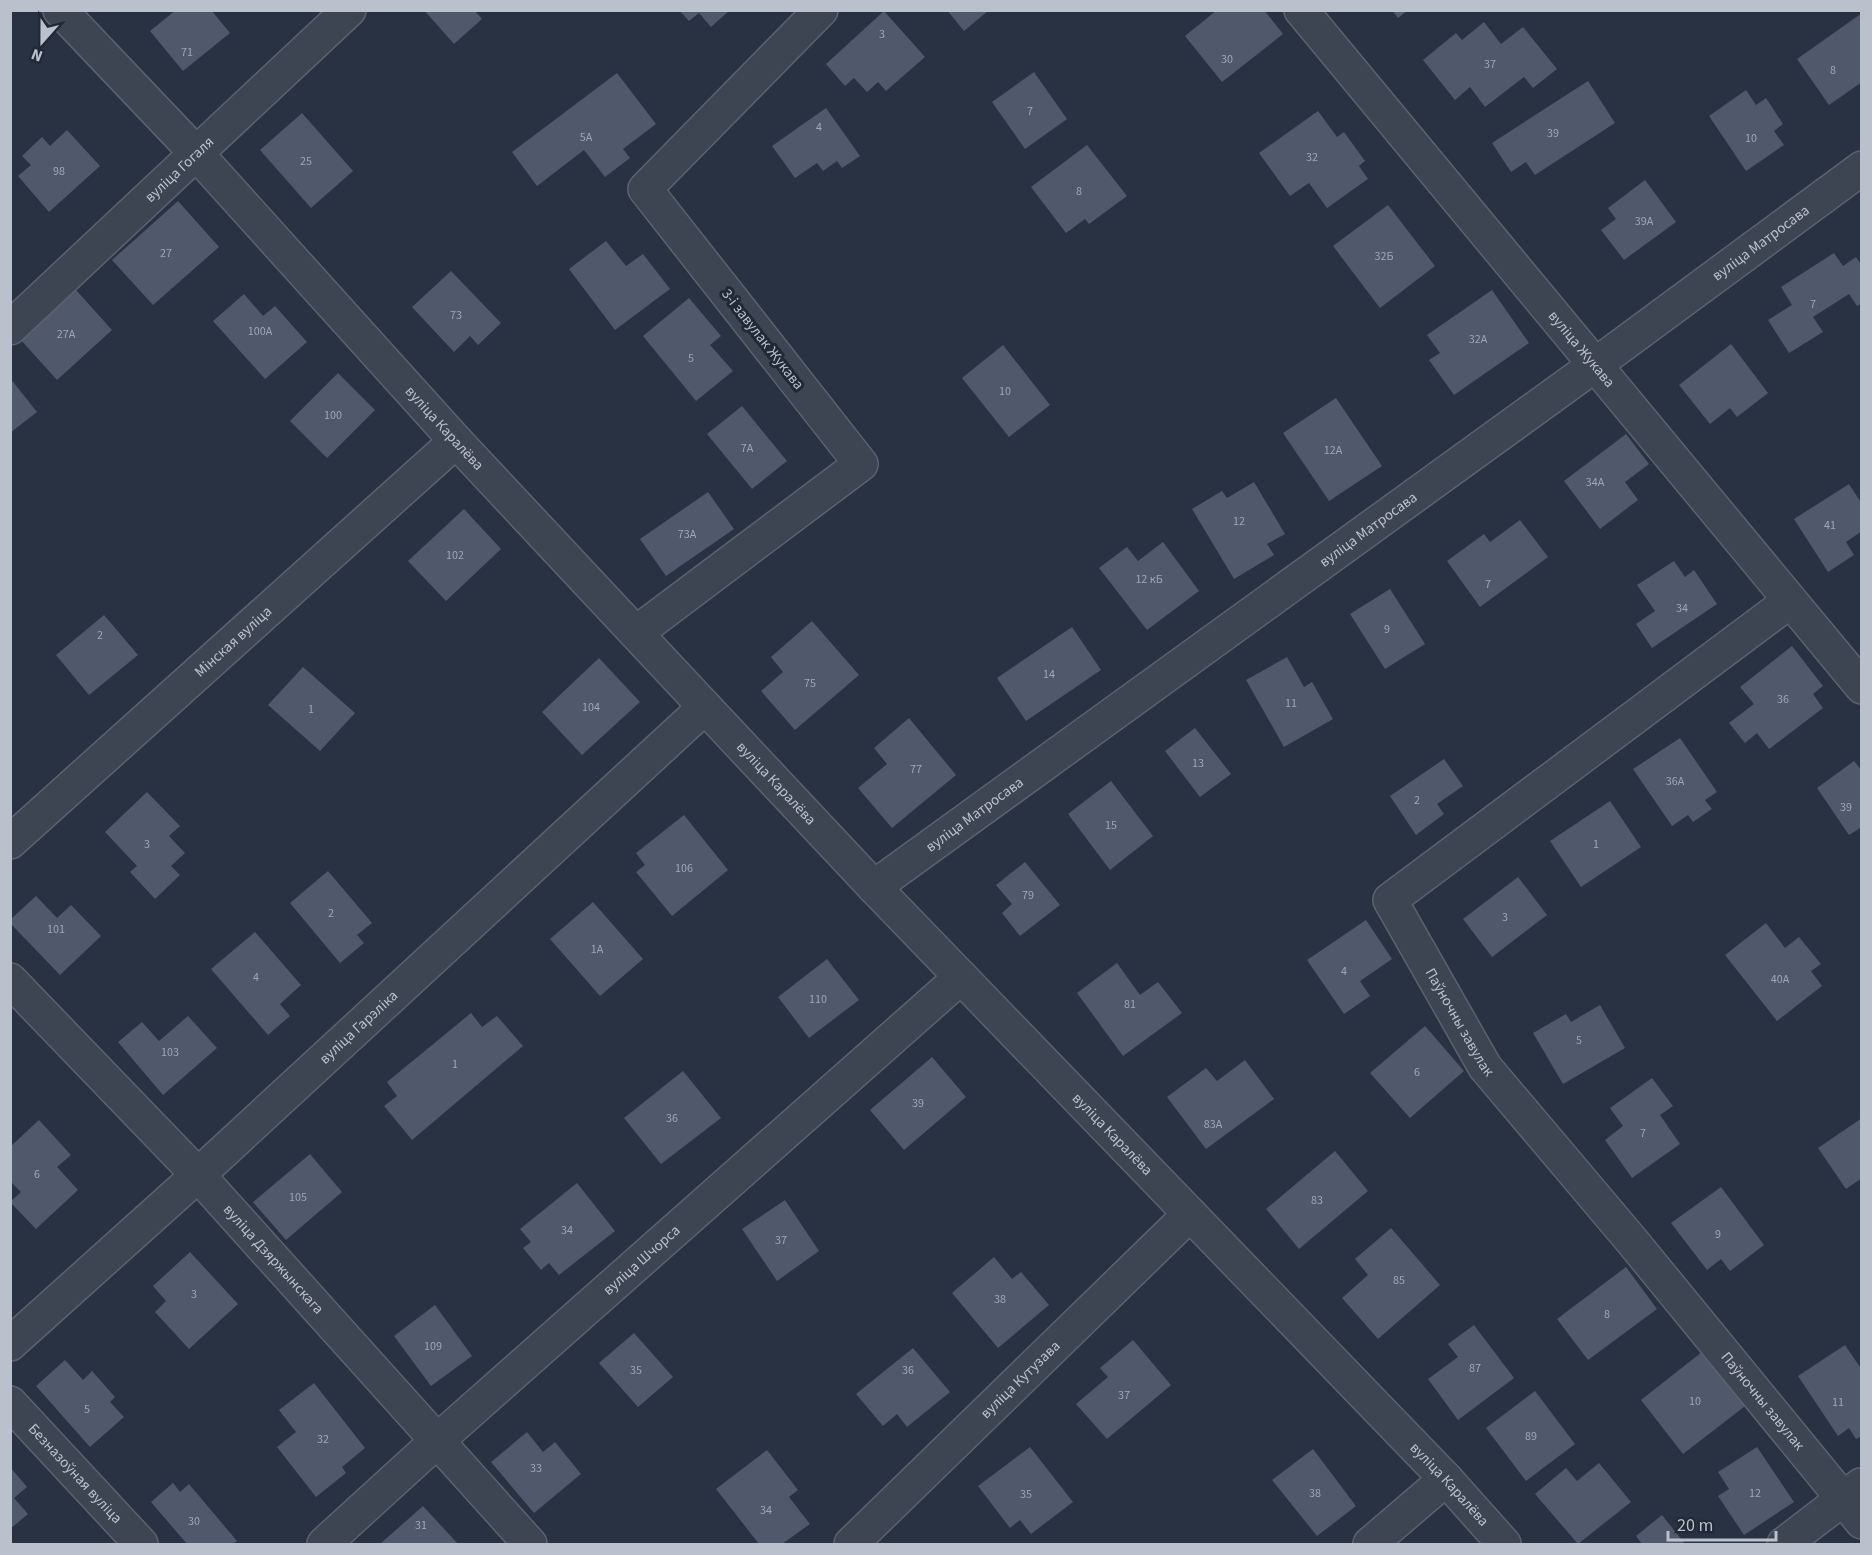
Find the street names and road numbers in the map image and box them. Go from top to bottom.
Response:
street label: вуліца Гогаля [140,132,219,207]
street label: вуліца Матросава [1708,200,1814,286]
street label: 3-і завулак Жукава [717,284,809,394]
street label: вуліца Жукава [1543,306,1620,392]
street label: вуліца Каралёва [400,381,488,475]
street label: вуліца Матросава [1315,487,1422,572]
street label: Мінская вуліца [190,601,277,682]
street label: вуліца Каралёва [732,737,821,830]
street label: вуліца Матросава [921,772,1028,857]
street label: Паўночны завулак [1420,964,1499,1082]
street label: вуліца Гарэліка [315,986,403,1069]
street label: вуліца Каралёва [1067,1088,1157,1180]
street label: вуліца Дзяржынскага [218,1200,328,1319]
street label: вуліца Шчорса [599,1220,685,1300]
street label: вуліца Кутузава [976,1336,1065,1424]
street label: Паўночны завулак [1716,1347,1810,1456]
street label: Безназоўная вуліца [23,1419,127,1528]
street label: вуліца Каралёва [1405,1438,1493,1531]

